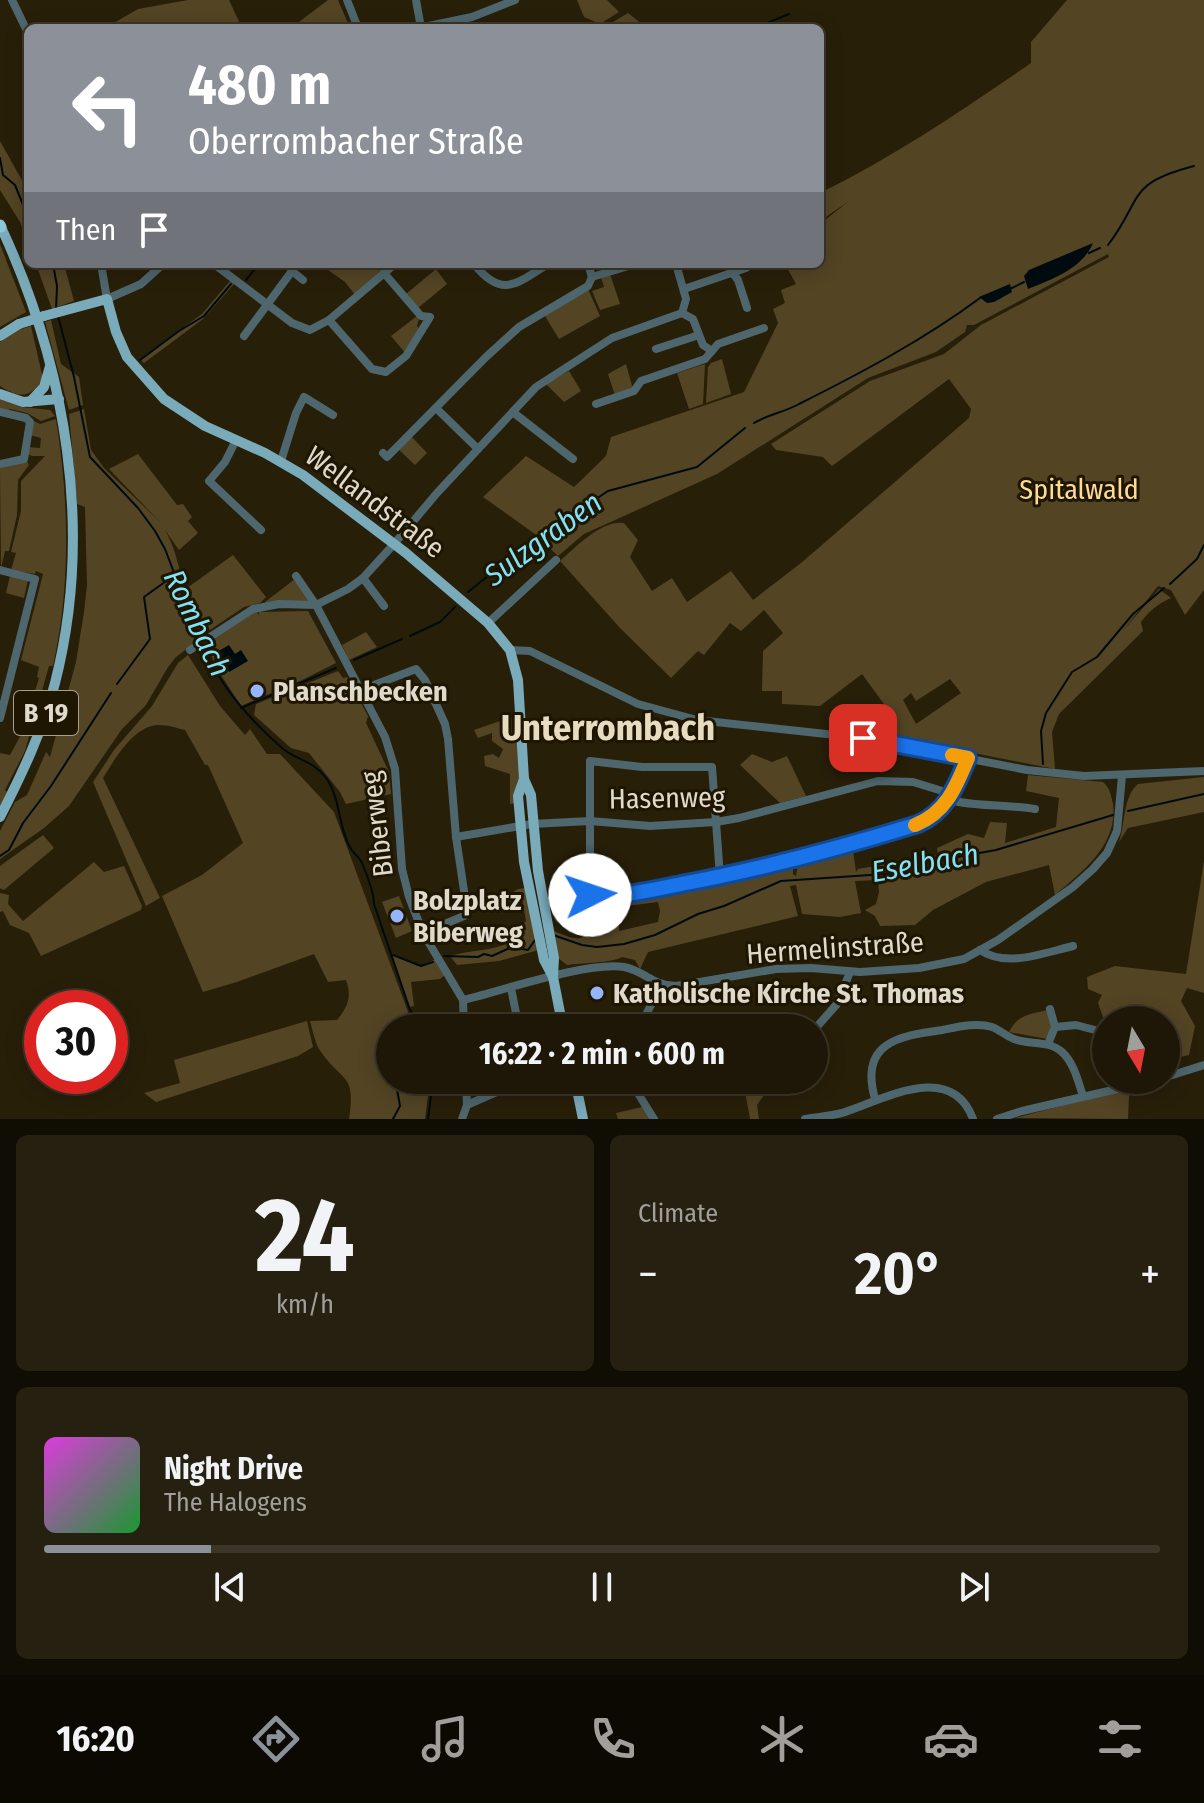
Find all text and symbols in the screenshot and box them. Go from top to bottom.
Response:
text: 480 m [188,52,331,119]
icon: left [56,56,160,160]
text: Oberrombacher Straße [188,120,524,164]
icon: arrive [132,208,176,252]
text: Then [56,212,116,248]
street label: Wellandstraße [299,439,451,565]
park label: Spitalwald [1019,473,1139,506]
water label: Sulzgraben [476,484,609,594]
water label: Rombach [156,564,238,682]
place label: Planschbecken [273,675,448,708]
marker: Planschbecken [248,682,266,700]
road number: B 19 [14,691,78,735]
pin [829,704,897,772]
district label: Unterrombach [501,706,715,750]
icon: arrive [841,716,885,760]
street label: Biberweg [354,768,400,879]
street label: Hasenweg [609,780,726,816]
water label: Eselbach [868,836,982,890]
position arrow [548,853,632,937]
place label: Bolzplatz Biberweg [413,884,523,949]
marker: Bolzplatz Biberweg [388,907,406,925]
street label: Hermelinstraße [745,925,925,971]
place label: Katholische Kirche St. Thomas [613,977,964,1010]
marker: Katholische Kirche St. Thomas [588,984,606,1002]
speed limit sign: 30 [24,990,128,1094]
north arrow [1092,1006,1180,1094]
map controls [1092,1006,1180,1094]
text: 16:22 · 2 min · 600 m [479,1036,725,1072]
text: 24 [255,1174,355,1299]
text: Climate [638,1198,718,1229]
text: 20° [855,1238,943,1310]
text: − [638,1248,658,1301]
text: + [1140,1248,1160,1301]
text: km/h [276,1289,334,1320]
text: Night Drive [164,1451,303,1487]
text: The Halogens [164,1487,307,1518]
icon: previous [208,1565,252,1609]
icon: pause [580,1565,624,1609]
icon: next [952,1565,996,1609]
icon: directions [248,1711,304,1767]
icon: music [417,1711,473,1767]
icon: phone [585,1711,641,1767]
icon: climate [754,1711,810,1767]
icon: car [923,1711,979,1767]
icon: filters [1092,1711,1148,1767]
text: 16:20 [56,1717,135,1761]

